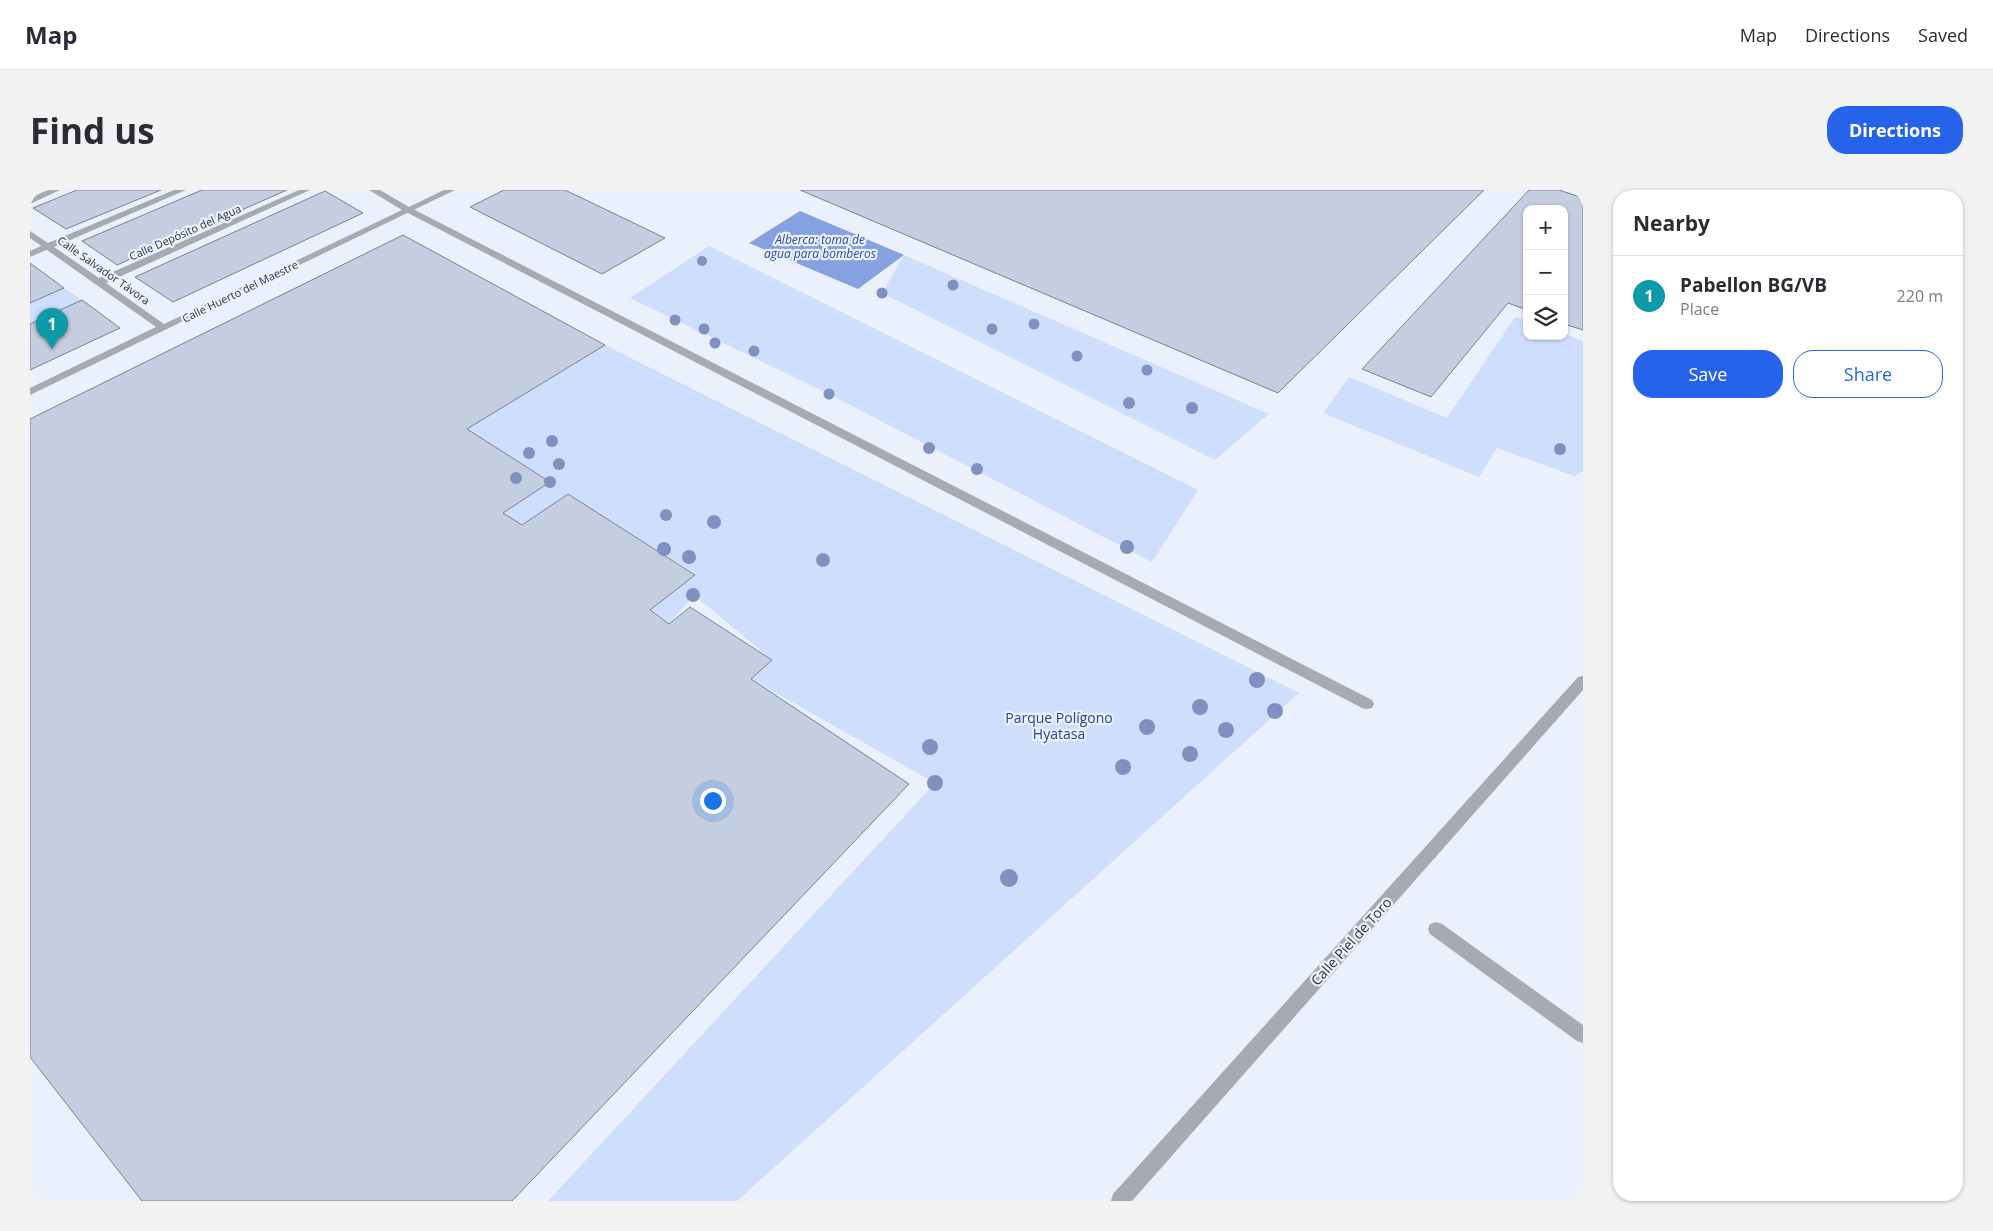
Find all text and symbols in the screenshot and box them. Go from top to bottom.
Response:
text: Map [25,18,77,51]
text: Map [1740,23,1777,47]
text: Directions [1805,23,1890,47]
text: Saved [1918,23,1968,47]
button: Directions [1827,106,1963,154]
text: Find us [30,107,155,154]
street label: Calle Depósito del Agua [127,201,243,263]
map controls [1523,205,1568,340]
button: + [1523,205,1568,250]
text: Nearby [1633,209,1710,237]
water label: Alberca: toma de agua para bomberos [764,231,876,262]
street label: Calle Salvador Távora [55,232,153,308]
button: − [1523,250,1568,295]
street label: Calle Huerto del Maestre [180,256,300,326]
text: Pabellon BG/VB [1680,272,1827,298]
text: 1 [1644,285,1654,307]
text: 220 m [1897,285,1943,307]
button: layers [1523,295,1568,340]
text: Place [1680,298,1719,320]
pin: 1 [36,308,68,349]
button: Save [1633,350,1783,398]
button: Share [1793,350,1943,398]
park label: Parque Polígono Hyatasa [1005,708,1113,743]
your location [700,788,726,814]
street label: Calle Piel de Toro [1306,893,1396,989]

